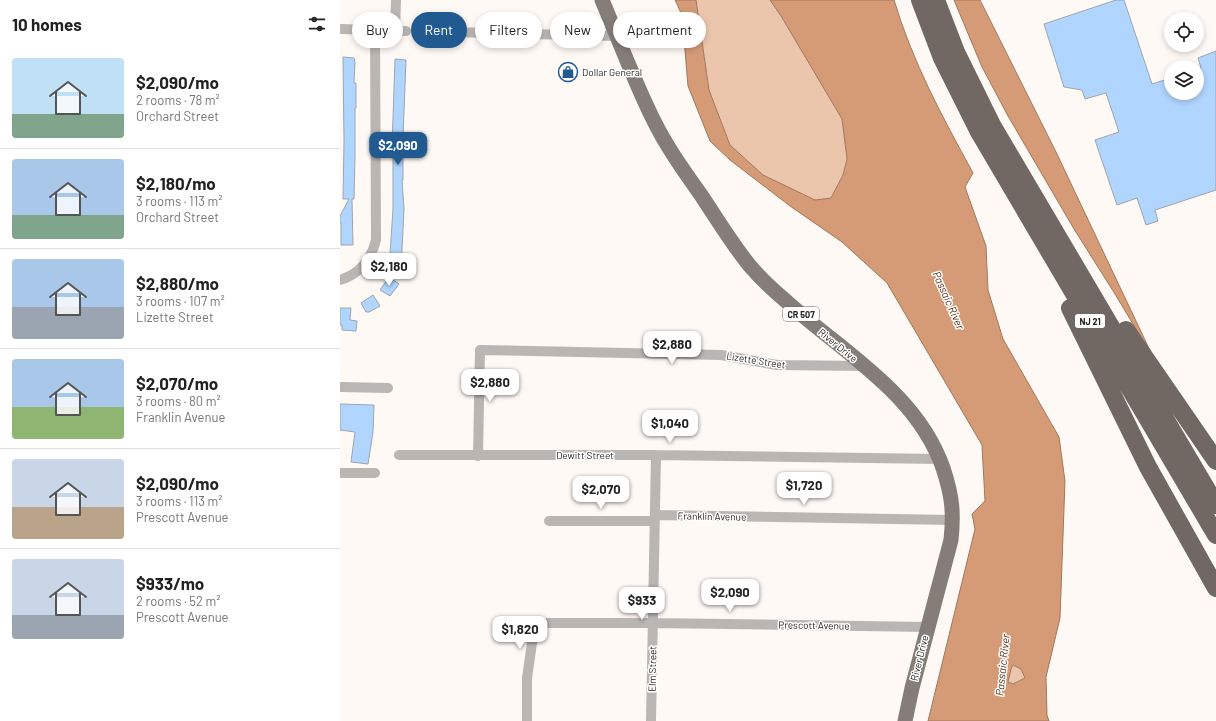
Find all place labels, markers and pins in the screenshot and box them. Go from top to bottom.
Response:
shop icon: Dollar General [557,61,579,83]
place label: Dollar General [582,66,642,78]
pin: $2,090 [365,132,431,166]
pin: $2,180 [356,253,422,287]
pin: $2,880 [639,331,705,365]
pin: $2,880 [457,369,523,403]
pin: $1,040 [637,410,703,444]
pin: $1,720 [771,472,837,506]
pin: $2,070 [568,476,634,510]
pin: $2,090 [697,579,763,613]
pin: $933 [618,587,666,621]
pin: $1,820 [487,616,553,650]

